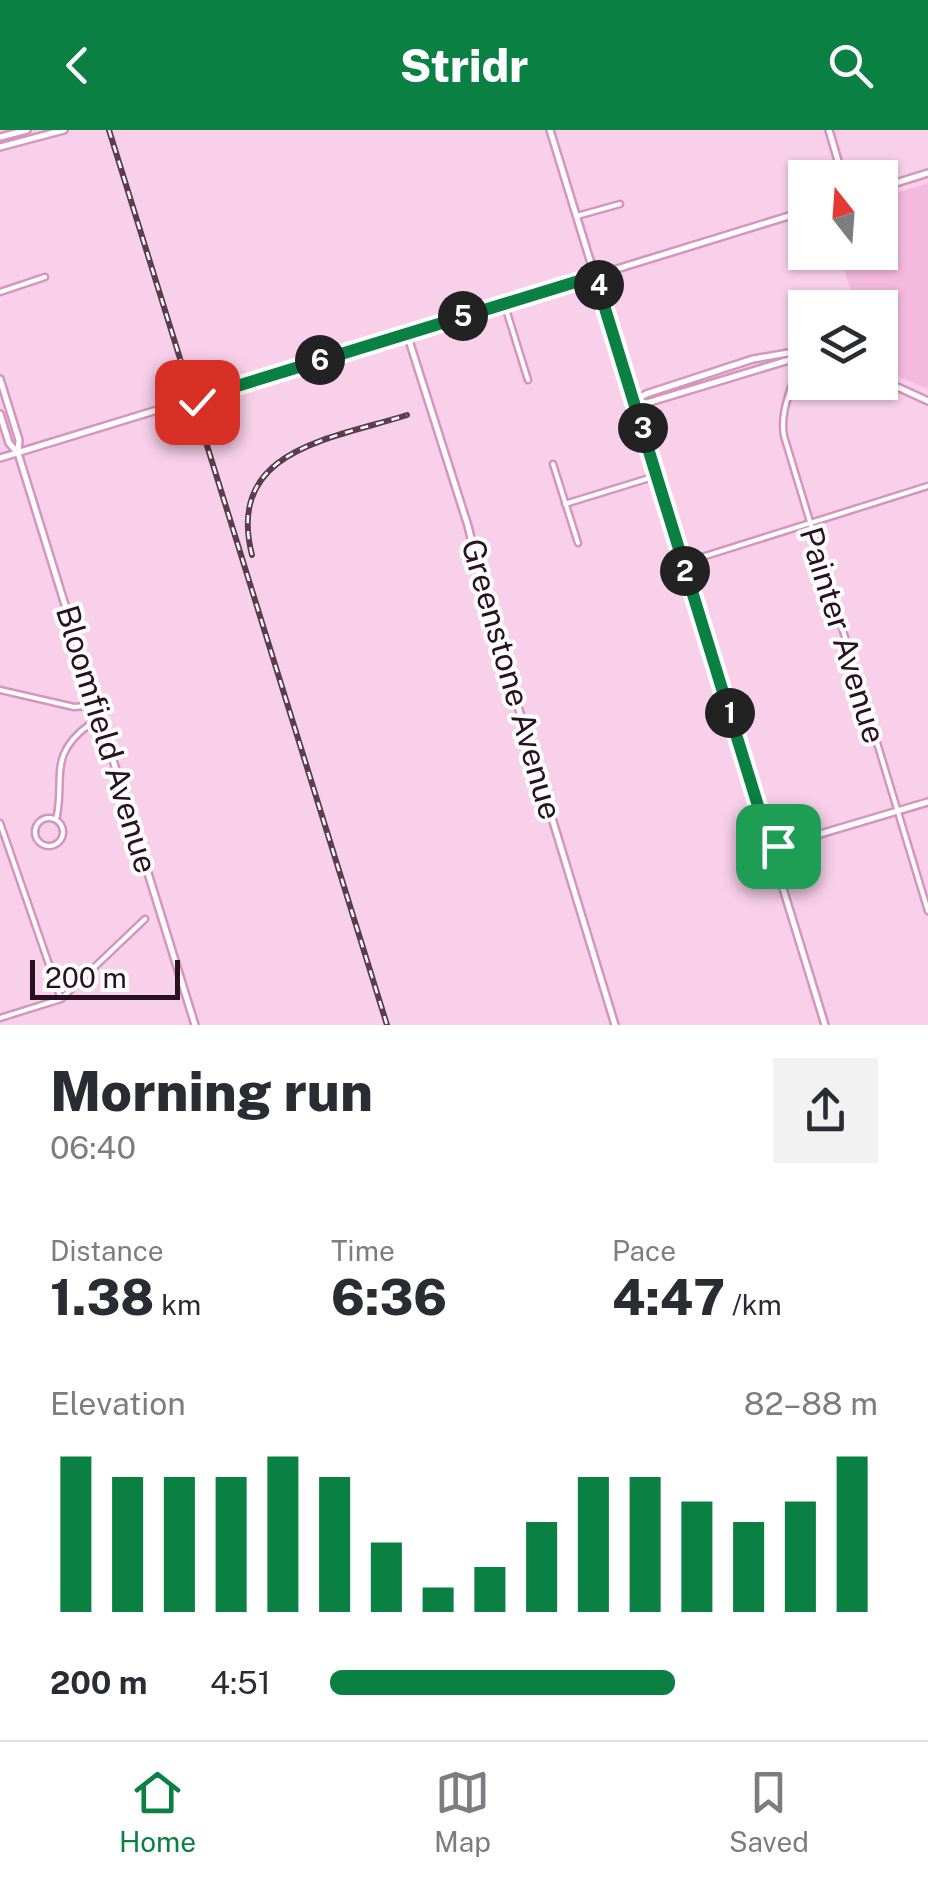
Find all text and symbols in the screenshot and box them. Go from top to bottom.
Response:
icon: back [50,38,105,93]
icon: search [823,38,878,93]
text: Stridr [400,39,528,92]
north arrow [788,160,898,270]
map controls [788,160,898,400]
pin: 4 [574,260,624,310]
text: 4 [590,268,608,301]
button: layers [788,290,898,400]
pin: 5 [438,291,488,341]
text: 5 [454,299,472,332]
pin: 6 [295,335,345,385]
text: 6 [311,343,329,376]
pin [155,360,240,445]
icon: check [170,375,225,430]
pin: 3 [618,403,668,453]
text: 3 [634,411,652,444]
street label: Painter Avenue [793,522,893,748]
street label: Greenstone Avenue [454,534,570,824]
pin: 2 [660,546,710,596]
text: 2 [676,554,694,587]
street label: Bloomfield Avenue [49,601,165,877]
pin: 1 [705,688,755,738]
text: 1 [724,696,736,729]
pin [736,804,821,889]
icon: arrive [751,819,806,874]
scale bar [30,955,180,1000]
text: 200 m [45,961,127,994]
button: share [773,1058,878,1163]
text: Morning run [50,1059,373,1123]
text: 06:40 [50,1129,136,1166]
text: Distance [50,1234,164,1267]
text: Time [331,1234,395,1267]
text: Pace [612,1234,676,1267]
text: 1.38 [50,1267,154,1326]
text: 6:36 [331,1267,447,1326]
text: 4:47 [612,1267,725,1326]
text: km [154,1288,201,1321]
text: /km [725,1288,782,1321]
text: Elevation [50,1385,186,1422]
text: 82–88 m [744,1385,878,1422]
text: 200 m [50,1664,147,1701]
text: 4:51 [210,1664,271,1701]
tab: Home [119,1765,196,1858]
tab: Map [434,1765,491,1858]
tab: Saved [729,1765,809,1858]

